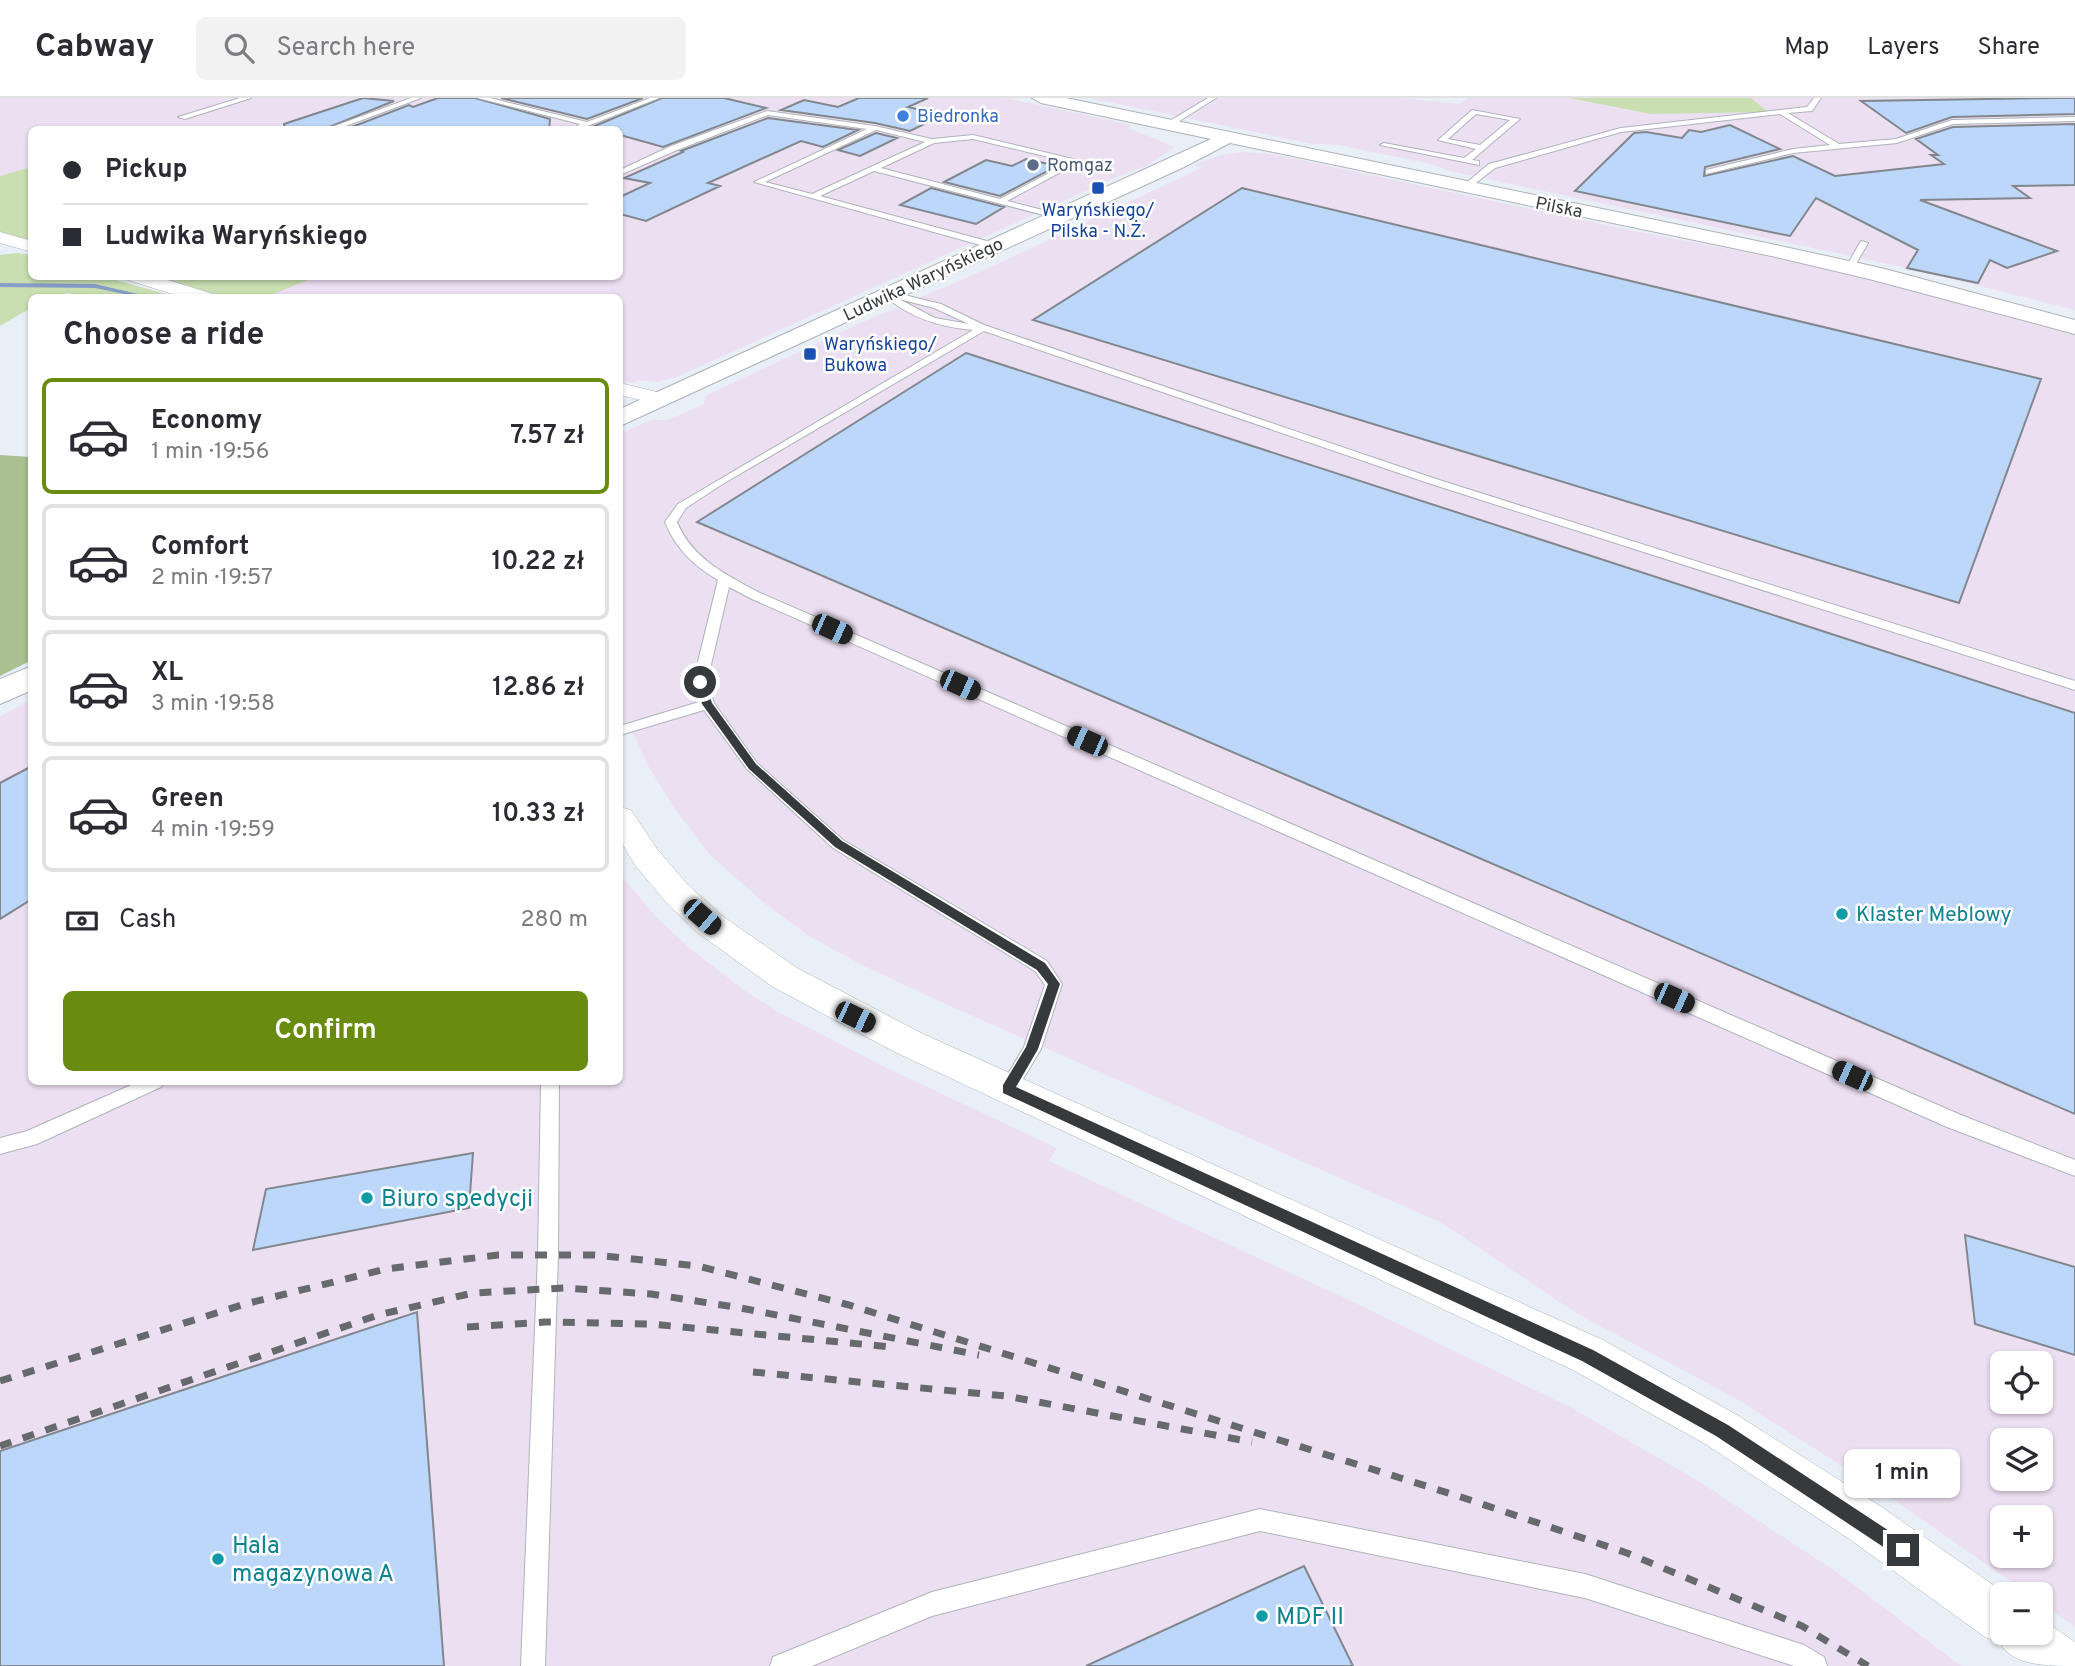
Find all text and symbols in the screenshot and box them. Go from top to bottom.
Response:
search box [196,17,686,80]
text: Cabway [35,27,154,69]
icon: search [220,29,258,67]
text: Search here [276,32,415,65]
text: Map [1784,33,1829,63]
text: Layers [1867,33,1939,63]
text: Share [1977,33,2040,63]
place label: Biedronka [917,106,999,129]
marker: Biedronka [895,108,911,124]
text: Pickup [105,154,188,187]
place label: Romgaz [1047,155,1113,178]
marker: Romgaz [1025,157,1041,173]
marker: Waryńskiego/ Pilska - N.Ż. [1090,180,1106,196]
street label: Pilska [1533,193,1584,224]
place label: Waryńskiego/ Pilska - N.Ż. [1042,200,1155,244]
text: Ludwika Waryńskiego [105,221,368,254]
street label: Ludwika Waryńskiego [840,233,1007,328]
text: Choose a ride [63,316,264,356]
place label: Waryńskiego/ Bukowa [824,334,937,378]
marker: Waryńskiego/ Bukowa [802,346,818,362]
icon: car [67,405,130,468]
text: Economy [151,405,262,438]
text: 7.57 zł [510,420,584,453]
text: 1 min · 19:56 [151,438,270,467]
icon: car [67,531,130,594]
text: Comfort [151,531,249,564]
text: 10.22 zł [491,546,584,579]
text: 2 min · 19:57 [151,564,273,593]
car [809,611,856,647]
icon: car [67,657,130,720]
text: XL [151,657,183,690]
route start [684,666,716,698]
car [937,667,984,703]
text: 12.86 zł [492,672,584,705]
text: 3 min · 19:58 [151,690,275,719]
car [1064,723,1111,759]
icon: car [67,783,130,846]
text: Green [151,783,224,816]
text: 10.33 zł [492,798,584,831]
text: 4 min · 19:59 [151,816,275,845]
car [680,895,725,939]
icon: cash [63,902,101,940]
place label: Klaster Meblowy [1856,902,2012,929]
text: Cash [119,904,176,937]
text: 280 m [520,906,588,935]
marker: Klaster Meblowy [1834,906,1850,922]
car [1651,980,1698,1016]
button: Confirm [63,991,588,1071]
car [832,998,879,1036]
car [1829,1058,1876,1094]
place label: Biuro spedycji [381,1185,533,1215]
marker: Biuro spedycji [359,1190,375,1206]
map controls [1990,1351,2053,1645]
button: locate [1990,1351,2053,1414]
button: layers [1990,1428,2053,1491]
callout: 1 min [1845,1448,1961,1498]
text: 1 min [1875,1459,1929,1488]
button: + [1990,1505,2053,1568]
place label: Hala magazynowa A [232,1532,394,1590]
route end [1887,1534,1919,1566]
marker: Hala magazynowa A [210,1551,226,1567]
button: − [1990,1582,2053,1645]
place label: MDF II [1276,1603,1344,1633]
marker: MDF II [1254,1608,1270,1624]

